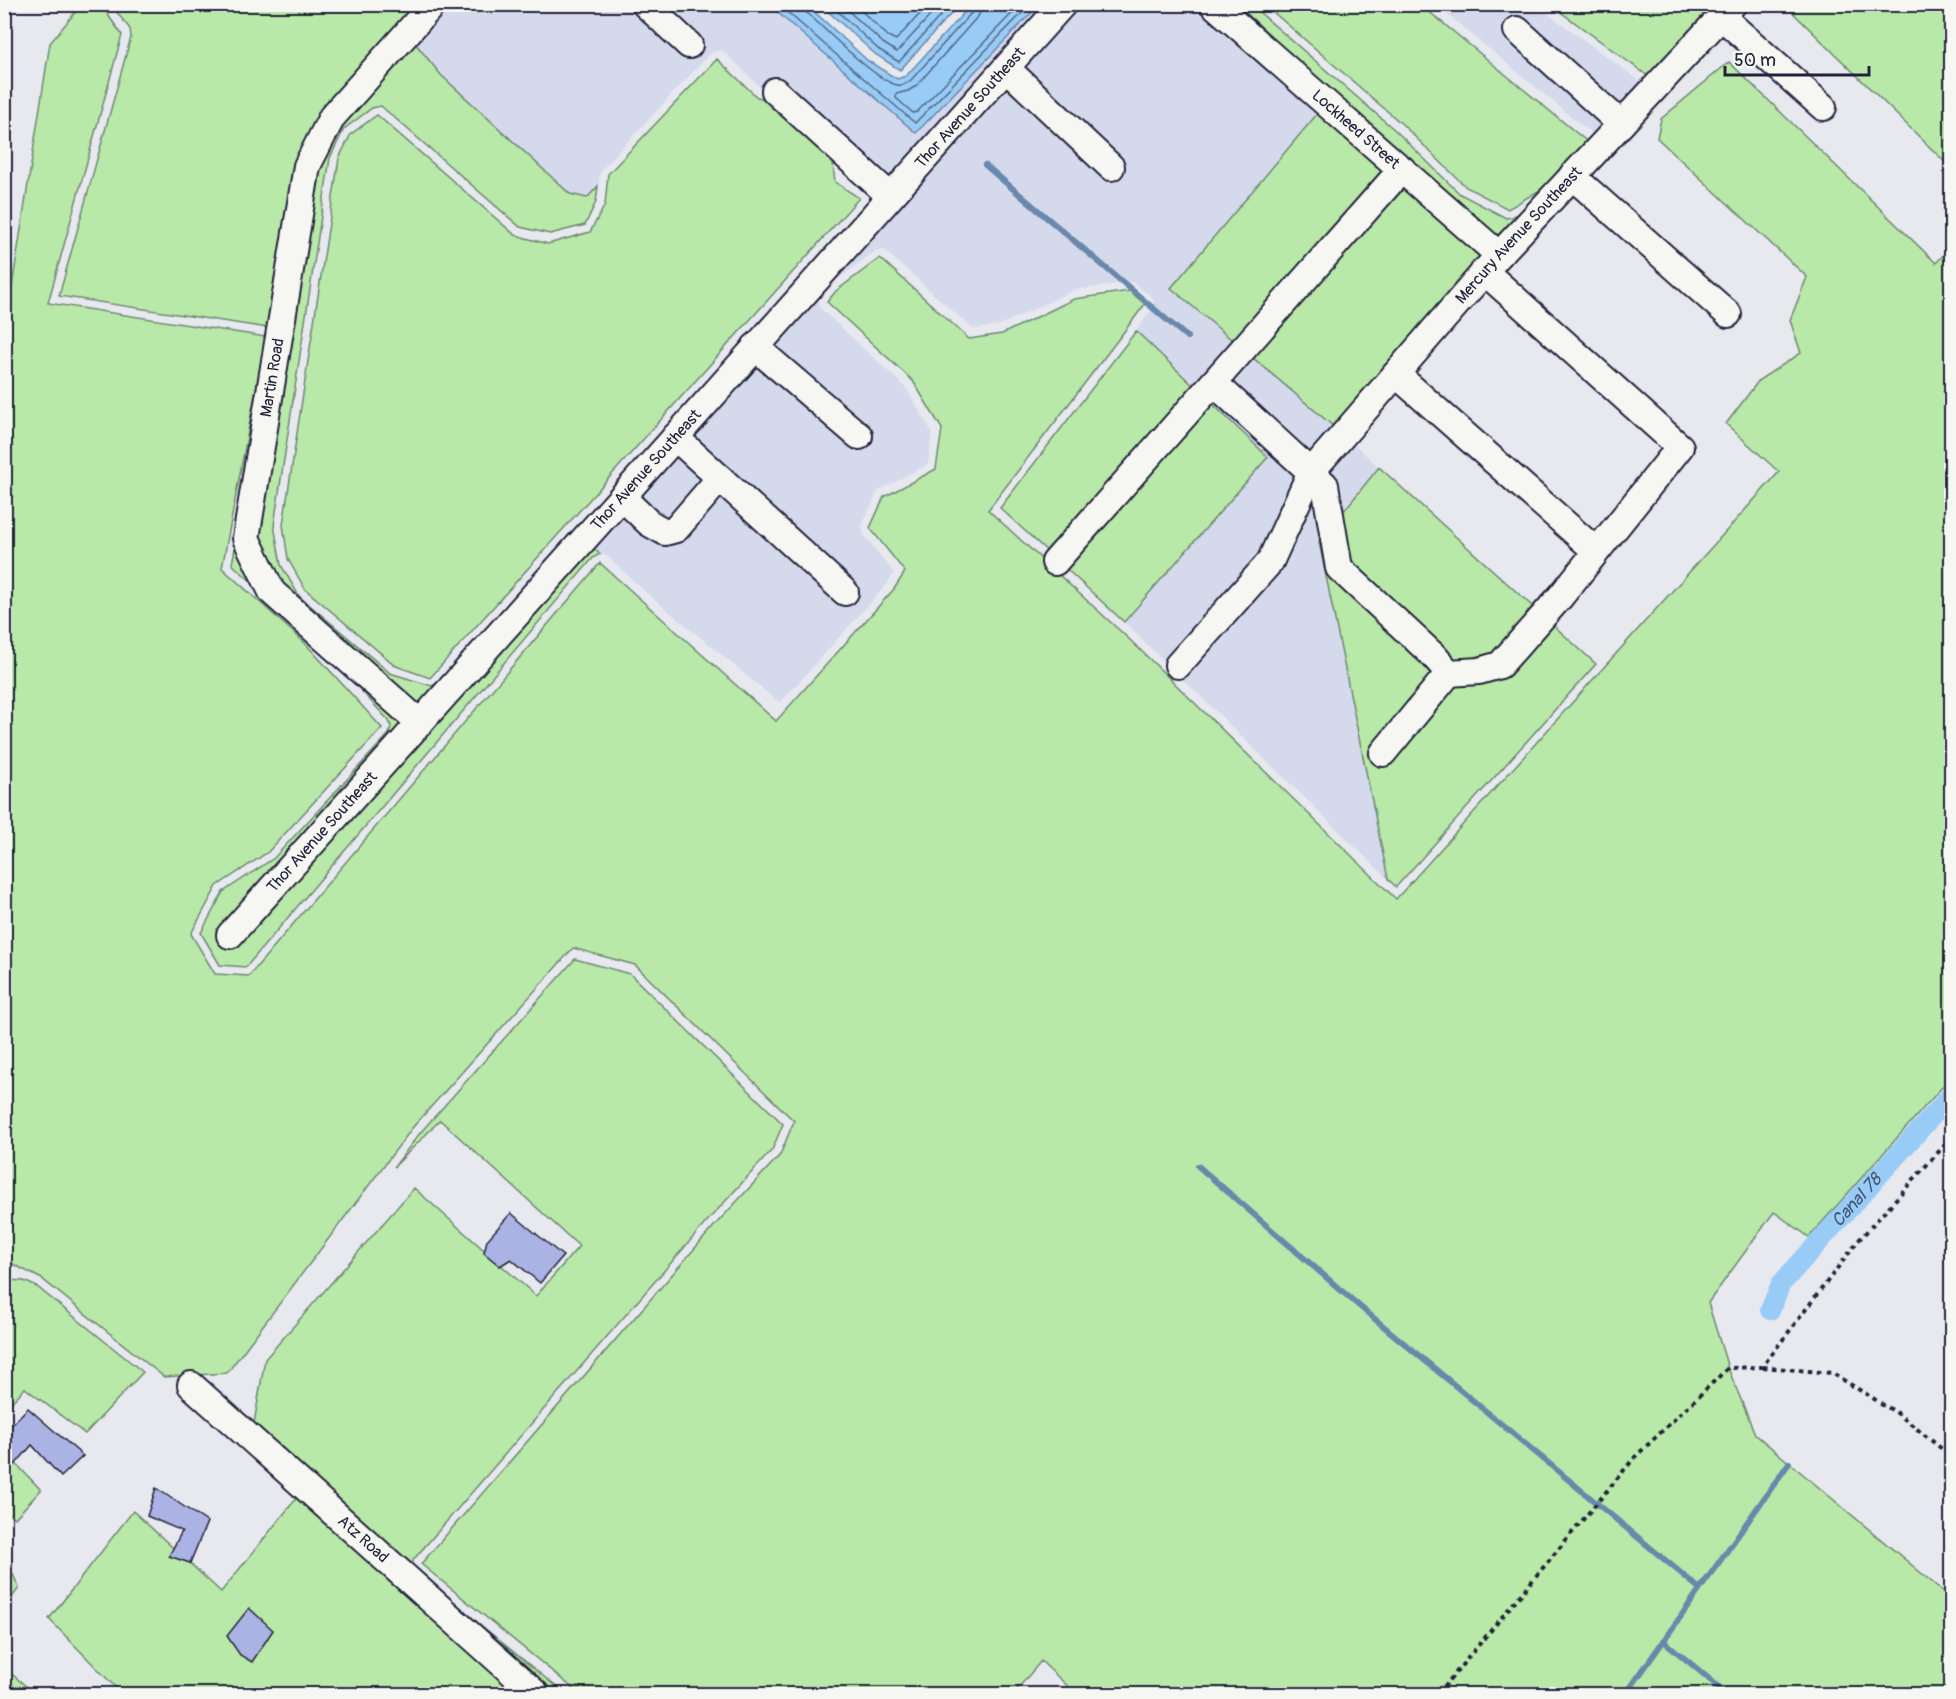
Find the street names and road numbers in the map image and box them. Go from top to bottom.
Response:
street label: Thor Avenue Southeast [911,43,1030,173]
street label: Lockheed Street [1308,85,1404,174]
street label: Mercury Avenue Southeast [1451,162,1587,308]
street label: Martin Road [256,337,289,419]
street label: Thor Avenue Southeast [587,405,706,535]
street label: Thor Avenue Southeast [263,767,382,897]
street label: Atz Road [333,1511,393,1567]

